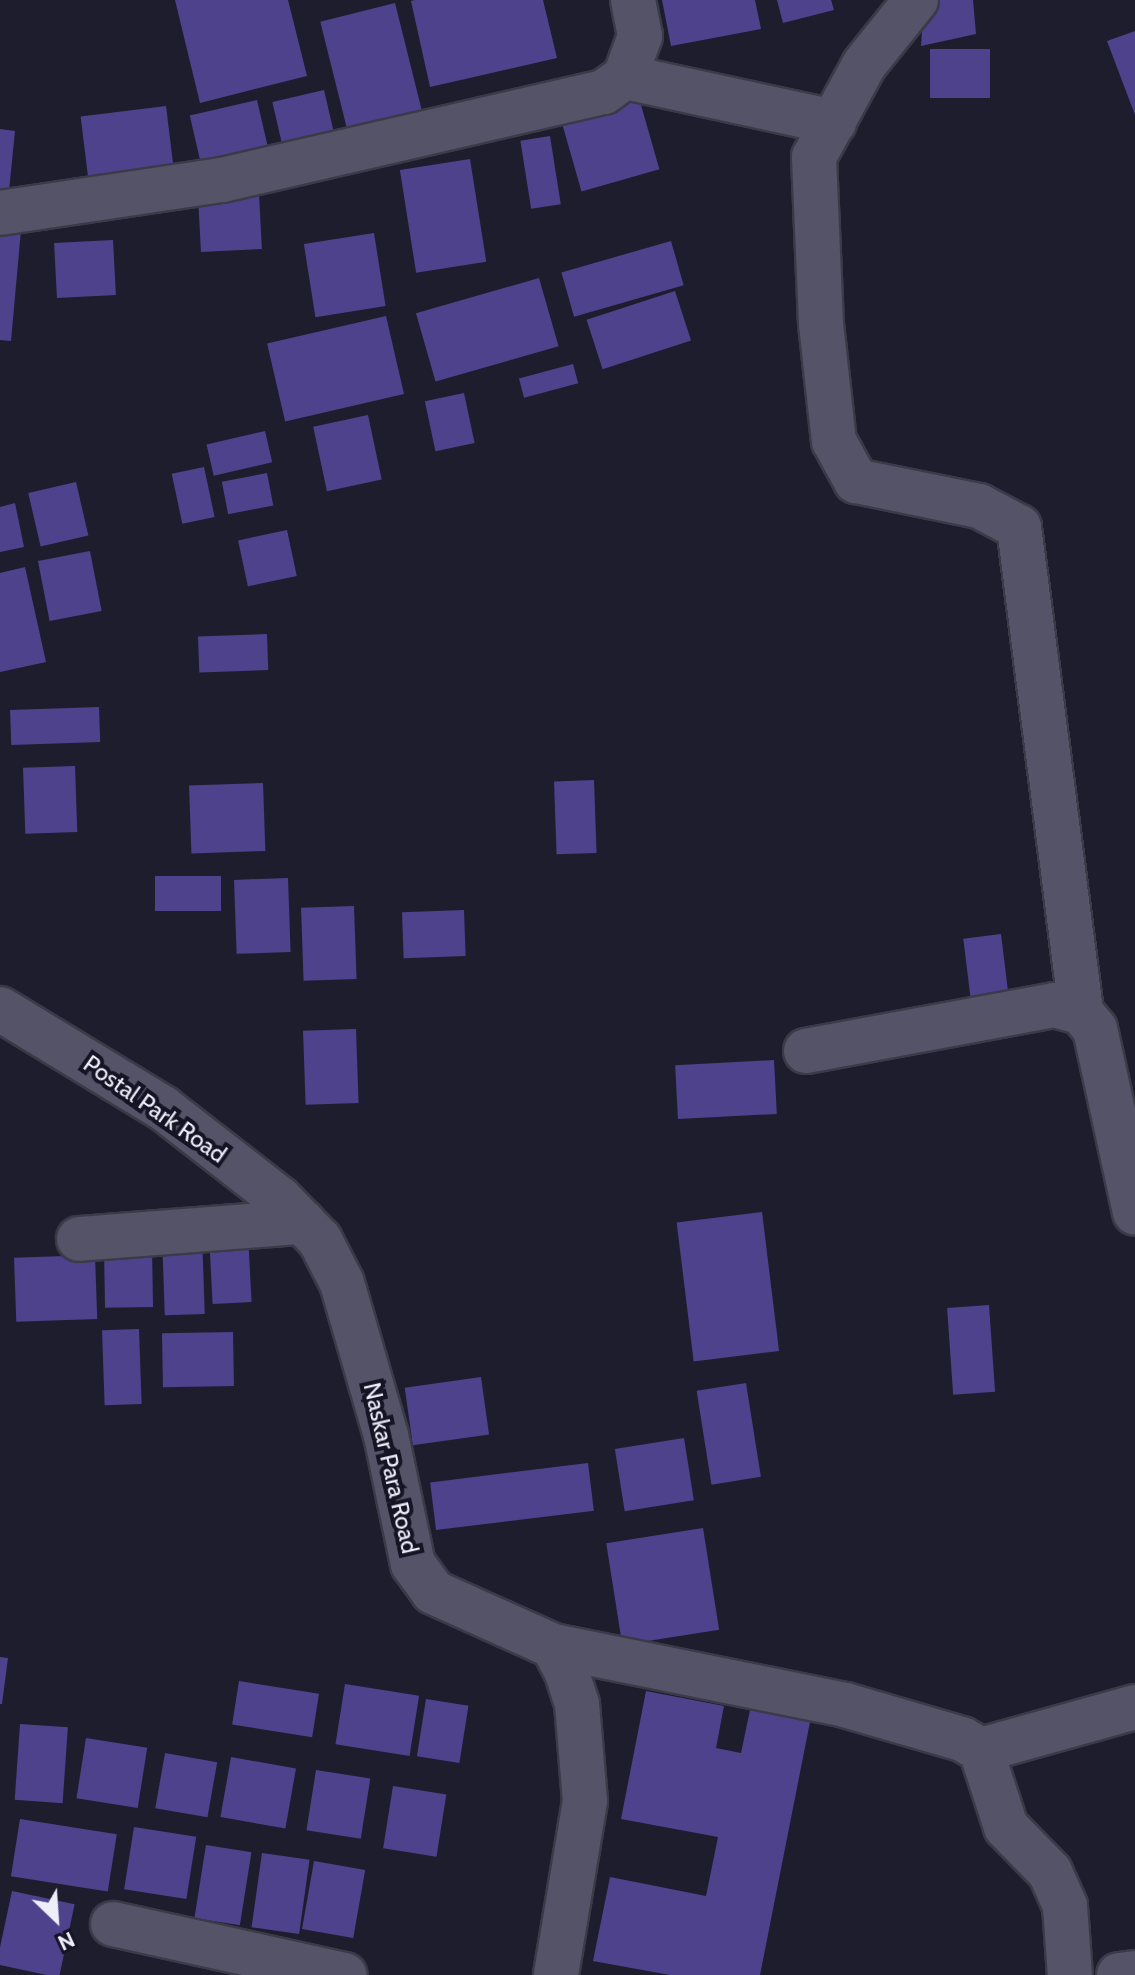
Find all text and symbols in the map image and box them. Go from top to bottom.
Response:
street label: Postal Park Road [78,1049,232,1169]
street label: Naskar Para Road [357,1380,425,1556]
north arrow [16,1879,96,1959]
text: N [54,1926,79,1957]

